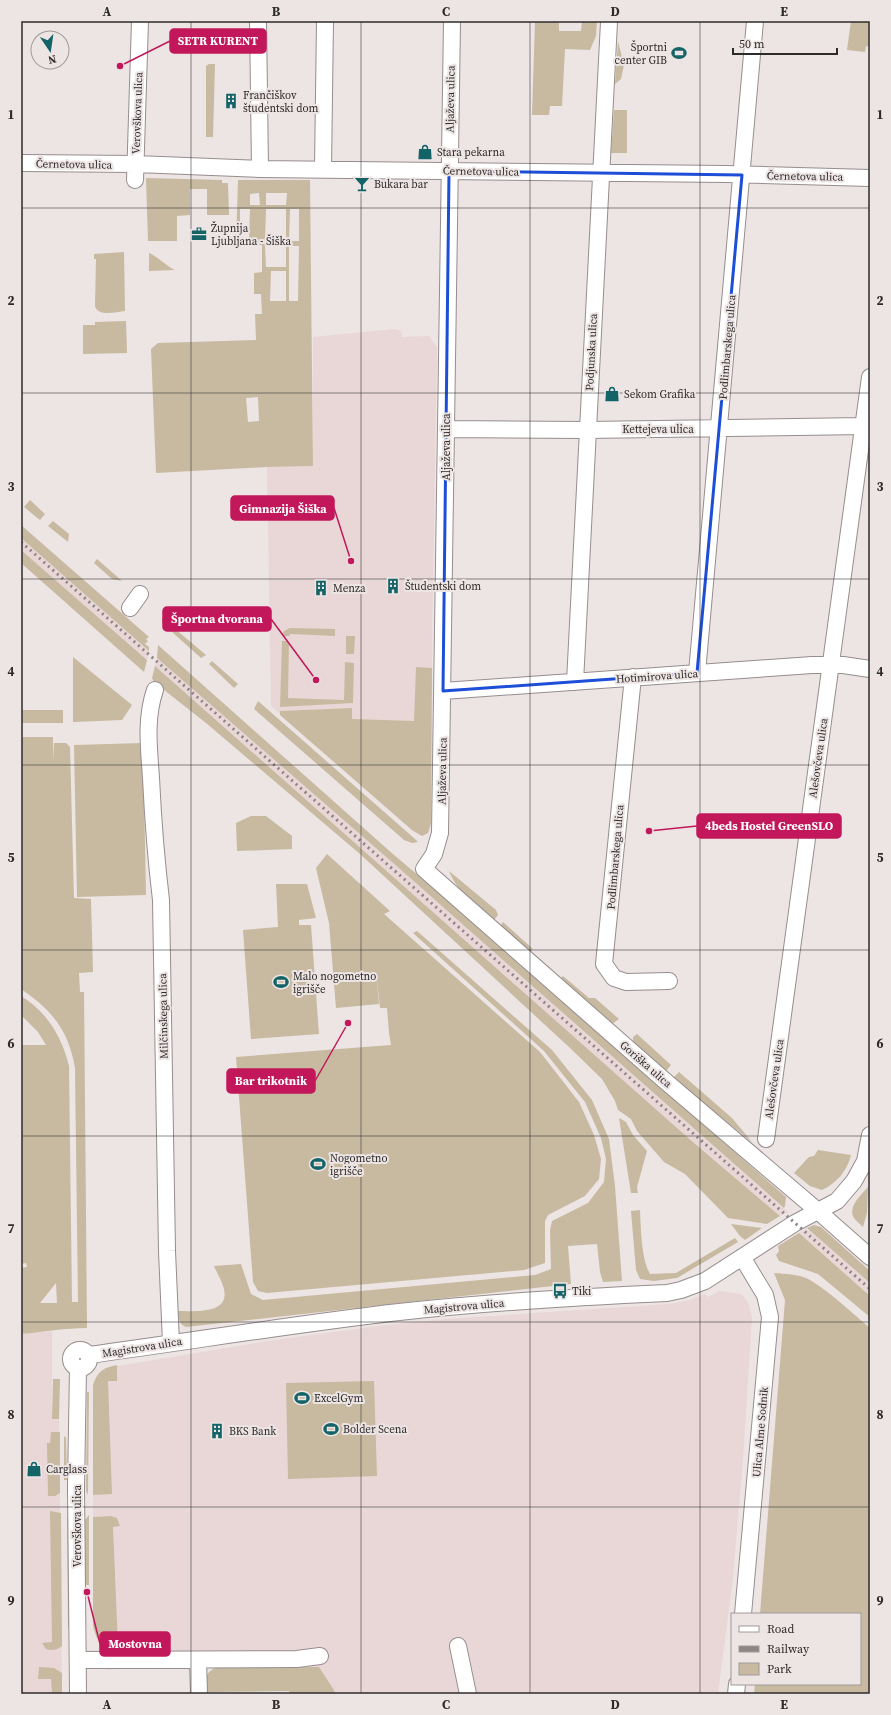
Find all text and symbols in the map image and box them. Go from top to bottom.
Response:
text: A [103,3,112,20]
text: B [272,3,281,20]
text: C [442,3,450,20]
text: D [610,3,620,20]
text: E [780,3,788,20]
callout: SETR KURENT [170,29,266,53]
north arrow [30,30,70,70]
scale bar [733,30,837,56]
text: SETR KURENT [178,33,259,49]
text: 50 m [739,36,765,52]
place label: Športni center GIB [615,40,667,68]
sports icon: Športni center GIB [670,44,688,62]
text: N [47,51,58,67]
street label: Aljaževa ulica [442,65,459,133]
street label: Verovškova ulica [129,71,146,154]
place label: Frančiškov študentski dom [243,88,318,116]
building icon: Frančiškov študentski dom [222,92,240,110]
text: 1 [7,106,15,123]
text: 1 [876,106,884,123]
shop icon: Stara pekarna [416,143,434,161]
place label: Stara pekarna [437,145,505,160]
street label: Černetova ulica [36,156,113,173]
street label: Černetova ulica [443,163,520,180]
street label: Černetova ulica [767,168,844,185]
bar icon: Bukara bar [353,175,371,193]
place label: Bukara bar [374,177,428,192]
place label: Župnija Ljubljana - Šiška [211,221,292,249]
office icon: Župnija Ljubljana - Šiška [190,225,208,243]
text: 2 [7,292,15,309]
text: 2 [876,292,884,309]
street label: Podlimbarskega ulica [715,294,740,400]
street label: Podjunska ulica [582,313,601,391]
shop icon: Sekom Grafika [603,385,621,403]
place label: Sekom Grafika [624,387,696,402]
street label: Aljaževa ulica [439,413,454,481]
street label: Kettejeva ulica [622,422,694,437]
text: 3 [7,478,15,495]
text: 3 [876,478,884,495]
callout: Gimnazija Šiška [231,496,334,520]
text: Gimnazija Šiška [239,501,327,517]
building icon: Študentski dom [384,577,402,595]
building icon: Menza [312,579,330,597]
place label: Študentski dom [405,579,481,594]
place label: Menza [333,581,366,596]
callout: Športna dvorana [163,607,271,631]
text: Športna dvorana [171,611,264,627]
text: 4 [7,663,15,680]
text: 4 [876,663,884,680]
street label: Hotimirova ulica [615,666,699,687]
street label: Alešovčeva ulica [805,717,832,799]
street label: Aljaževa ulica [434,737,451,805]
street label: Podlimbarskega ulica [603,804,628,910]
callout: 4beds Hostel GreenSLO [697,814,841,838]
text: 4beds Hostel GreenSLO [705,818,834,834]
text: 5 [7,849,15,866]
text: 5 [876,849,884,866]
place label: Malo nogometno igrišče [293,969,376,997]
street label: Milčinskega ulica [155,973,172,1059]
sports icon: Malo nogometno igrišče [272,973,290,991]
text: 6 [7,1035,15,1052]
text: 6 [876,1035,884,1052]
street label: Goriška ulica [617,1038,675,1091]
street label: Alešovčeva ulica [761,1038,788,1120]
callout: Bar trikotnik [227,1069,315,1093]
text: Bar trikotnik [235,1073,308,1089]
place label: Nogometno igrišče [330,1151,387,1179]
sports icon: Nogometno igrišče [309,1155,327,1173]
text: 7 [7,1220,15,1237]
text: 7 [876,1220,884,1237]
bus stop icon: Tiki [551,1282,569,1300]
place label: Tiki [572,1284,591,1299]
street label: Magistrova ulica [423,1295,505,1317]
street label: Magistrova ulica [101,1334,183,1361]
street label: Ulica Alme Sodnik [749,1385,772,1478]
sports icon: ExcelGym [293,1389,311,1407]
place label: ExcelGym [314,1391,363,1406]
text: 8 [7,1406,15,1423]
text: 8 [876,1406,884,1423]
sports icon: Bolder Scena [322,1420,340,1438]
building icon: BKS Bank [208,1422,226,1440]
place label: Bolder Scena [343,1422,407,1437]
place label: BKS Bank [229,1424,277,1439]
shop icon: Carglass [25,1460,43,1478]
place label: Carglass [46,1462,87,1477]
street label: Verovškova ulica [70,1484,85,1567]
text: 9 [7,1592,15,1609]
text: 9 [876,1592,884,1609]
legend [731,1613,861,1685]
text: Road [767,1621,794,1637]
callout: Mostovna [100,1632,170,1656]
text: Mostovna [108,1636,162,1652]
text: Railway [767,1641,810,1657]
text: Park [767,1661,792,1677]
text: A [103,1696,112,1713]
text: B [272,1696,281,1713]
text: C [442,1696,450,1713]
text: D [610,1696,620,1713]
text: E [780,1696,788,1713]

